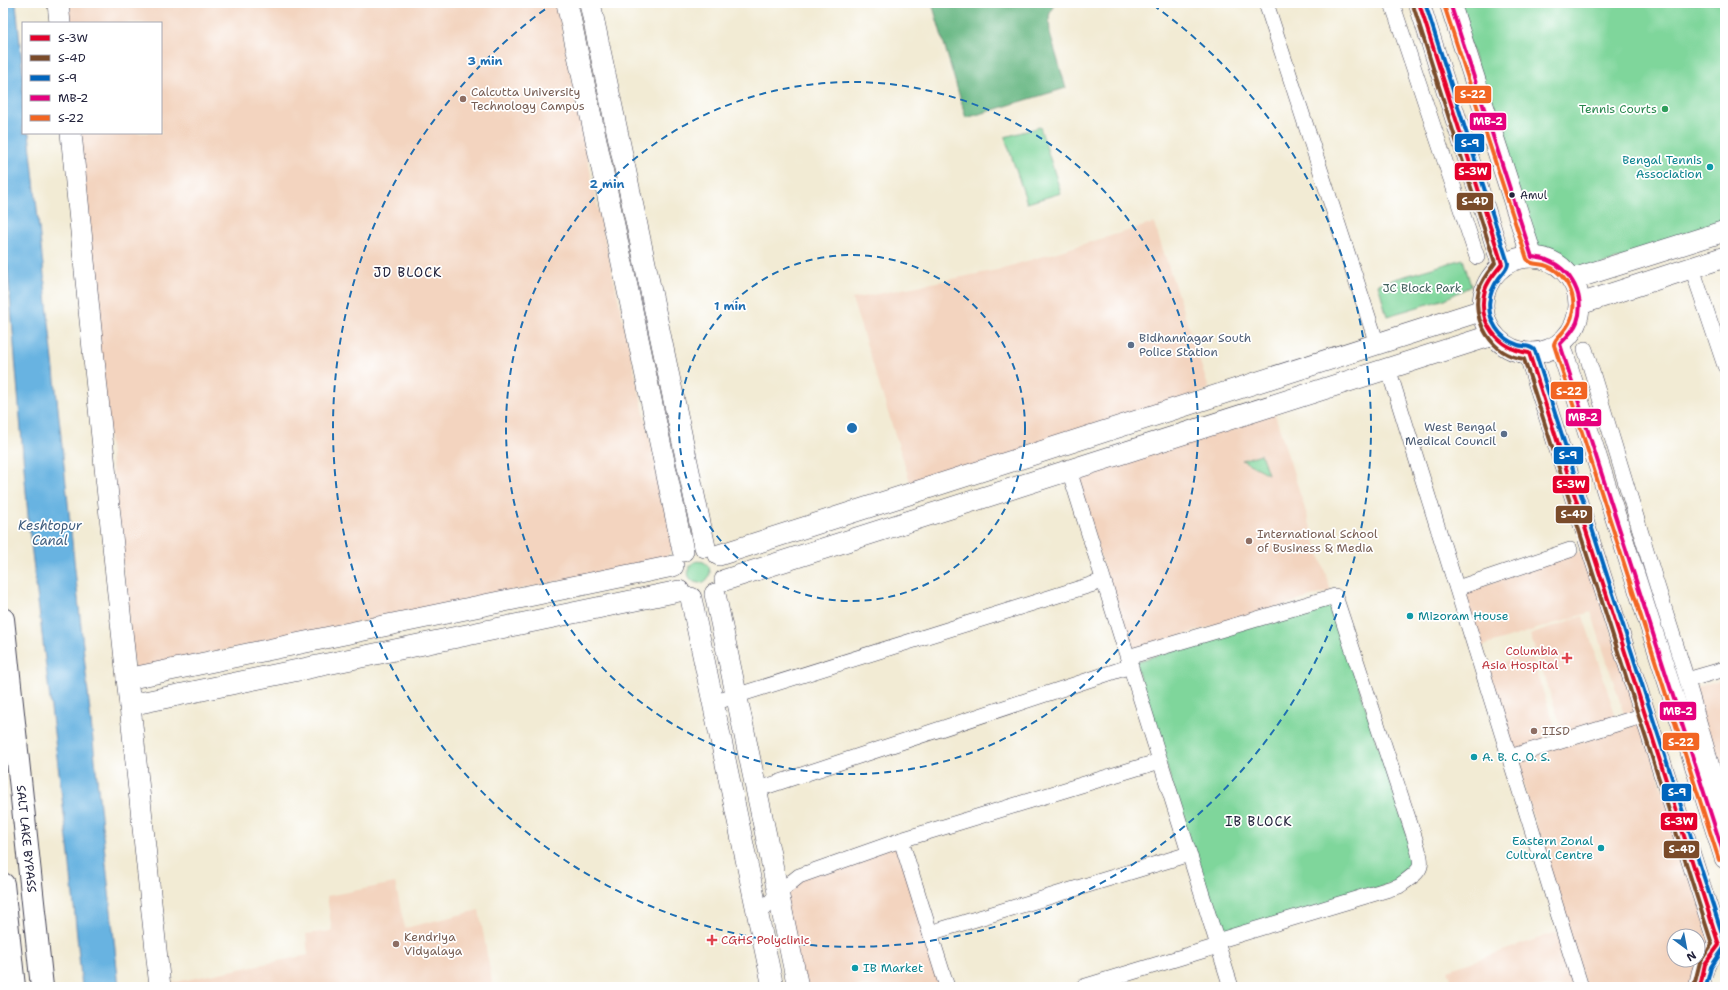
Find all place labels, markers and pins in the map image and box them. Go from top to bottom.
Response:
place label: Calcutta University Technology Campus [471,84,585,114]
marker: Calcutta University Technology Campus [458,94,468,104]
place label: Tennis Courts [1579,101,1657,117]
marker: Tennis Courts [1660,104,1670,114]
place label: Bengal Tennis Association [1622,152,1702,182]
marker: Bengal Tennis Association [1705,162,1715,172]
place label: Amul [1520,188,1548,203]
marker: Amul [1507,190,1517,200]
place label: Bidhannagar South Police Station [1139,330,1251,360]
marker: Bidhannagar South Police Station [1126,340,1136,350]
place label: West Bengal Medical Council [1405,419,1496,449]
centre of rings [845,421,859,435]
marker: West Bengal Medical Council [1499,429,1509,439]
place label: International School of Business & Media [1257,526,1378,556]
marker: International School of Business & Media [1244,536,1254,546]
place label: Mizoram House [1418,608,1509,624]
marker: Mizoram House [1405,611,1415,621]
place label: Columbia Asia Hospital [1481,643,1559,673]
marker: Columbia Asia Hospital [1561,652,1573,664]
place label: IISD [1542,723,1570,739]
marker: IISD [1529,726,1539,736]
place label: A. B. C. O. S. [1482,749,1550,765]
marker: A. B. C. O. S. [1469,752,1479,762]
place label: Eastern Zonal Cultural Centre [1506,833,1593,863]
marker: Eastern Zonal Cultural Centre [1596,843,1606,853]
place label: Kendriya Vidyalaya [404,929,463,959]
place label: CGHS Polyclinic [721,932,810,948]
marker: CGHS Polyclinic [706,934,718,946]
marker: Kendriya Vidyalaya [391,939,401,949]
place label: IB Market [863,960,923,976]
marker: IB Market [850,963,860,973]

